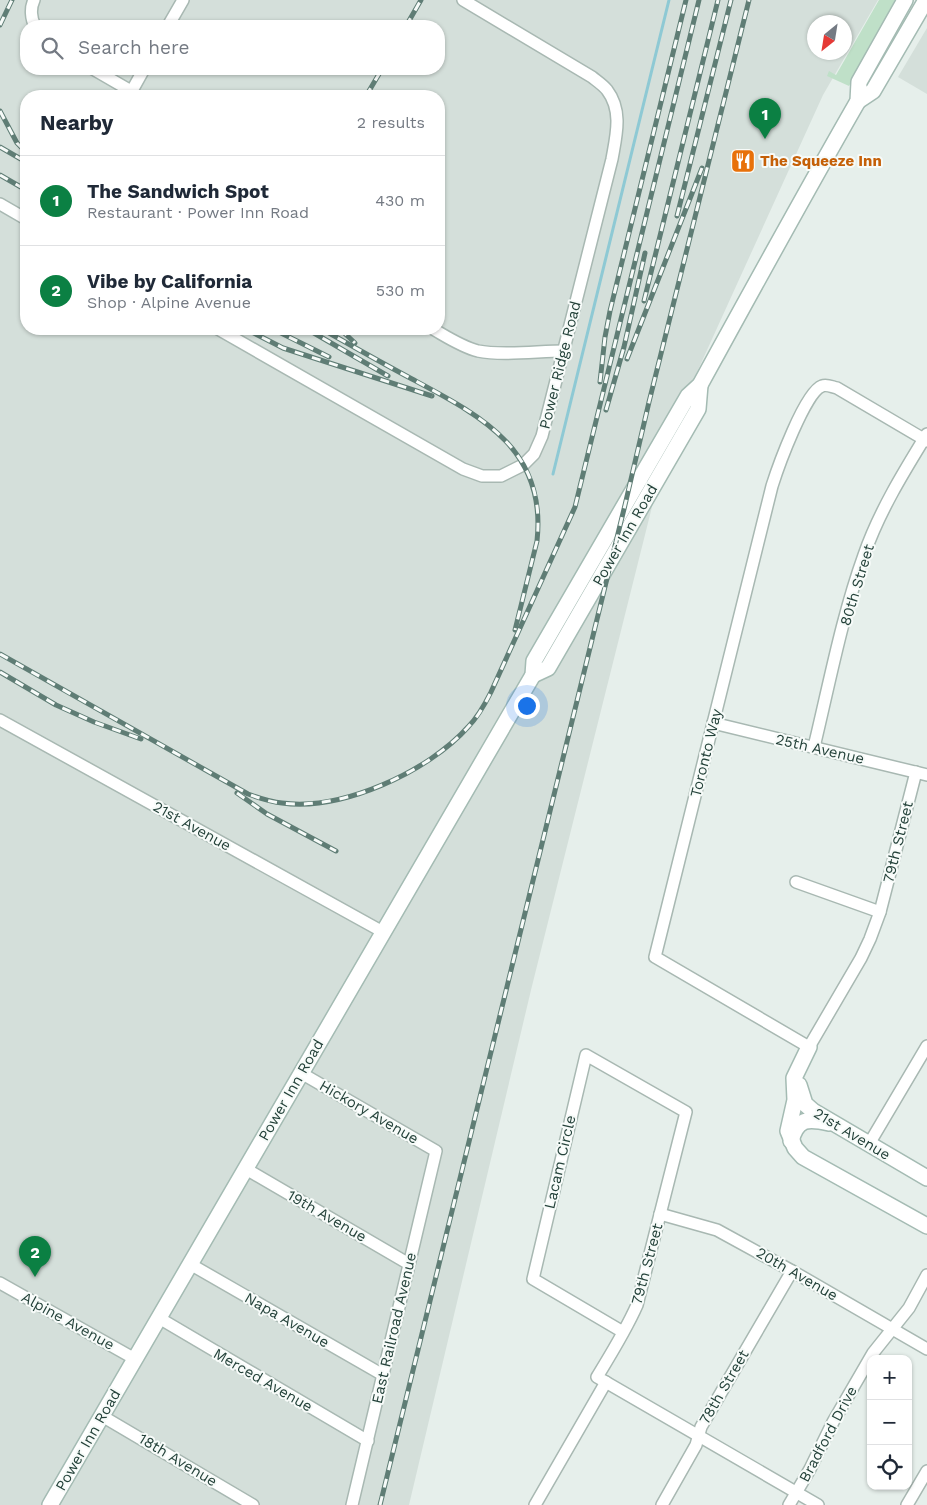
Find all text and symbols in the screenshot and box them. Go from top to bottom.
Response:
north arrow [807,15,852,60]
search box [20,20,445,75]
icon: search [38,34,66,62]
text: Search here [78,36,189,59]
pin: 1 [749,98,781,139]
text: Nearby [40,110,113,135]
text: 2 results [357,113,425,132]
restaurant icon: The Squeeze Inn [730,148,756,174]
place label: The Squeeze Inn [760,152,882,170]
text: The Sandwich Spot [87,180,269,203]
text: 1 [53,191,59,210]
text: 430 m [375,191,425,210]
text: Restaurant · Power Inn Road [87,203,309,222]
text: Vibe by California [87,270,252,293]
text: 2 [51,281,61,300]
text: 530 m [376,281,425,300]
text: Shop · Alpine Avenue [87,293,251,312]
street label: Power Ridge Road [535,299,585,431]
street label: Power Inn Road [589,481,661,589]
street label: 80th Street [836,541,878,628]
your location [514,693,540,719]
street label: Toronto Way [686,707,726,799]
street label: 25th Avenue [774,730,866,768]
street label: 21st Avenue [150,797,234,855]
street label: 79th Street [879,799,917,885]
street label: Power Inn Road [255,1036,327,1144]
street label: Hickory Avenue [316,1076,422,1148]
street label: 21st Avenue [810,1104,894,1164]
street label: Lacam Circle [540,1113,580,1211]
street label: 19th Avenue [284,1186,370,1246]
street label: 79th Street [627,1221,667,1307]
pin: 2 [19,1236,51,1277]
street label: 20th Avenue [753,1243,841,1305]
street label: East Railroad Avenue [368,1251,420,1405]
street label: Alpine Avenue [18,1288,118,1354]
street label: Napa Avenue [242,1289,332,1351]
street label: Merced Avenue [210,1344,316,1416]
street label: 78th Street [695,1346,753,1428]
map controls [867,1355,912,1490]
button: + [867,1355,912,1400]
street label: Bradford Drive [795,1383,861,1485]
street label: Power Inn Road [52,1386,124,1494]
button: − [867,1400,912,1445]
street label: 18th Avenue [136,1430,220,1490]
button: locate [867,1445,912,1490]

